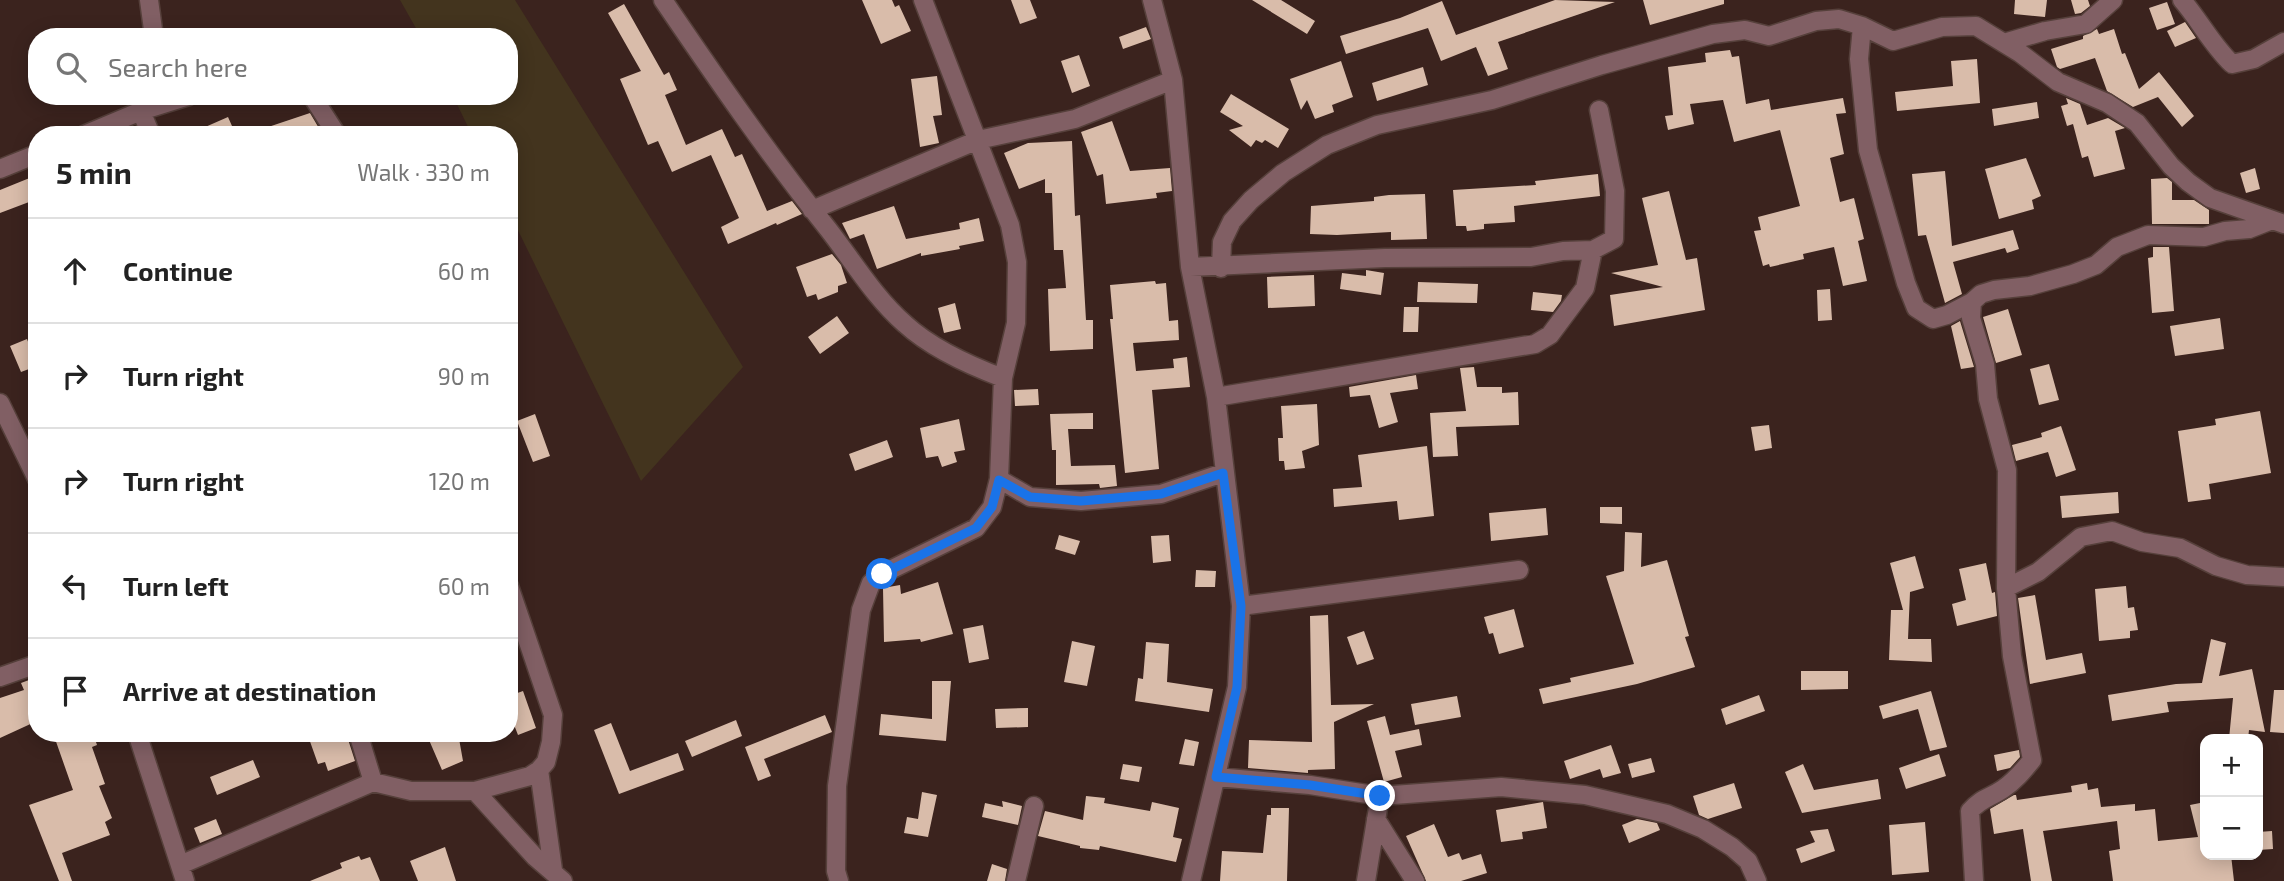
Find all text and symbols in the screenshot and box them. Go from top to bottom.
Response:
search box [28,28,518,105]
icon: search [52,48,90,86]
text: Search here [108,51,248,82]
text: 5 min [56,154,132,190]
text: Walk · 330 m [357,158,490,186]
icon: ahead [56,252,94,290]
text: Continue [123,255,233,286]
text: 60 m [438,257,490,285]
icon: right [56,357,94,395]
text: Turn right [123,360,244,391]
text: 90 m [438,362,490,390]
icon: right [56,462,94,500]
text: Turn right [123,465,244,496]
text: 120 m [429,467,490,495]
route start [866,558,897,589]
icon: left [56,567,94,605]
text: Turn left [123,570,229,601]
text: 60 m [438,572,490,600]
icon: arrive [56,672,94,710]
text: Arrive at destination [123,675,376,706]
map controls [2200,734,2263,860]
button: + [2200,734,2263,797]
route end [1364,780,1395,811]
button: − [2200,797,2263,860]

